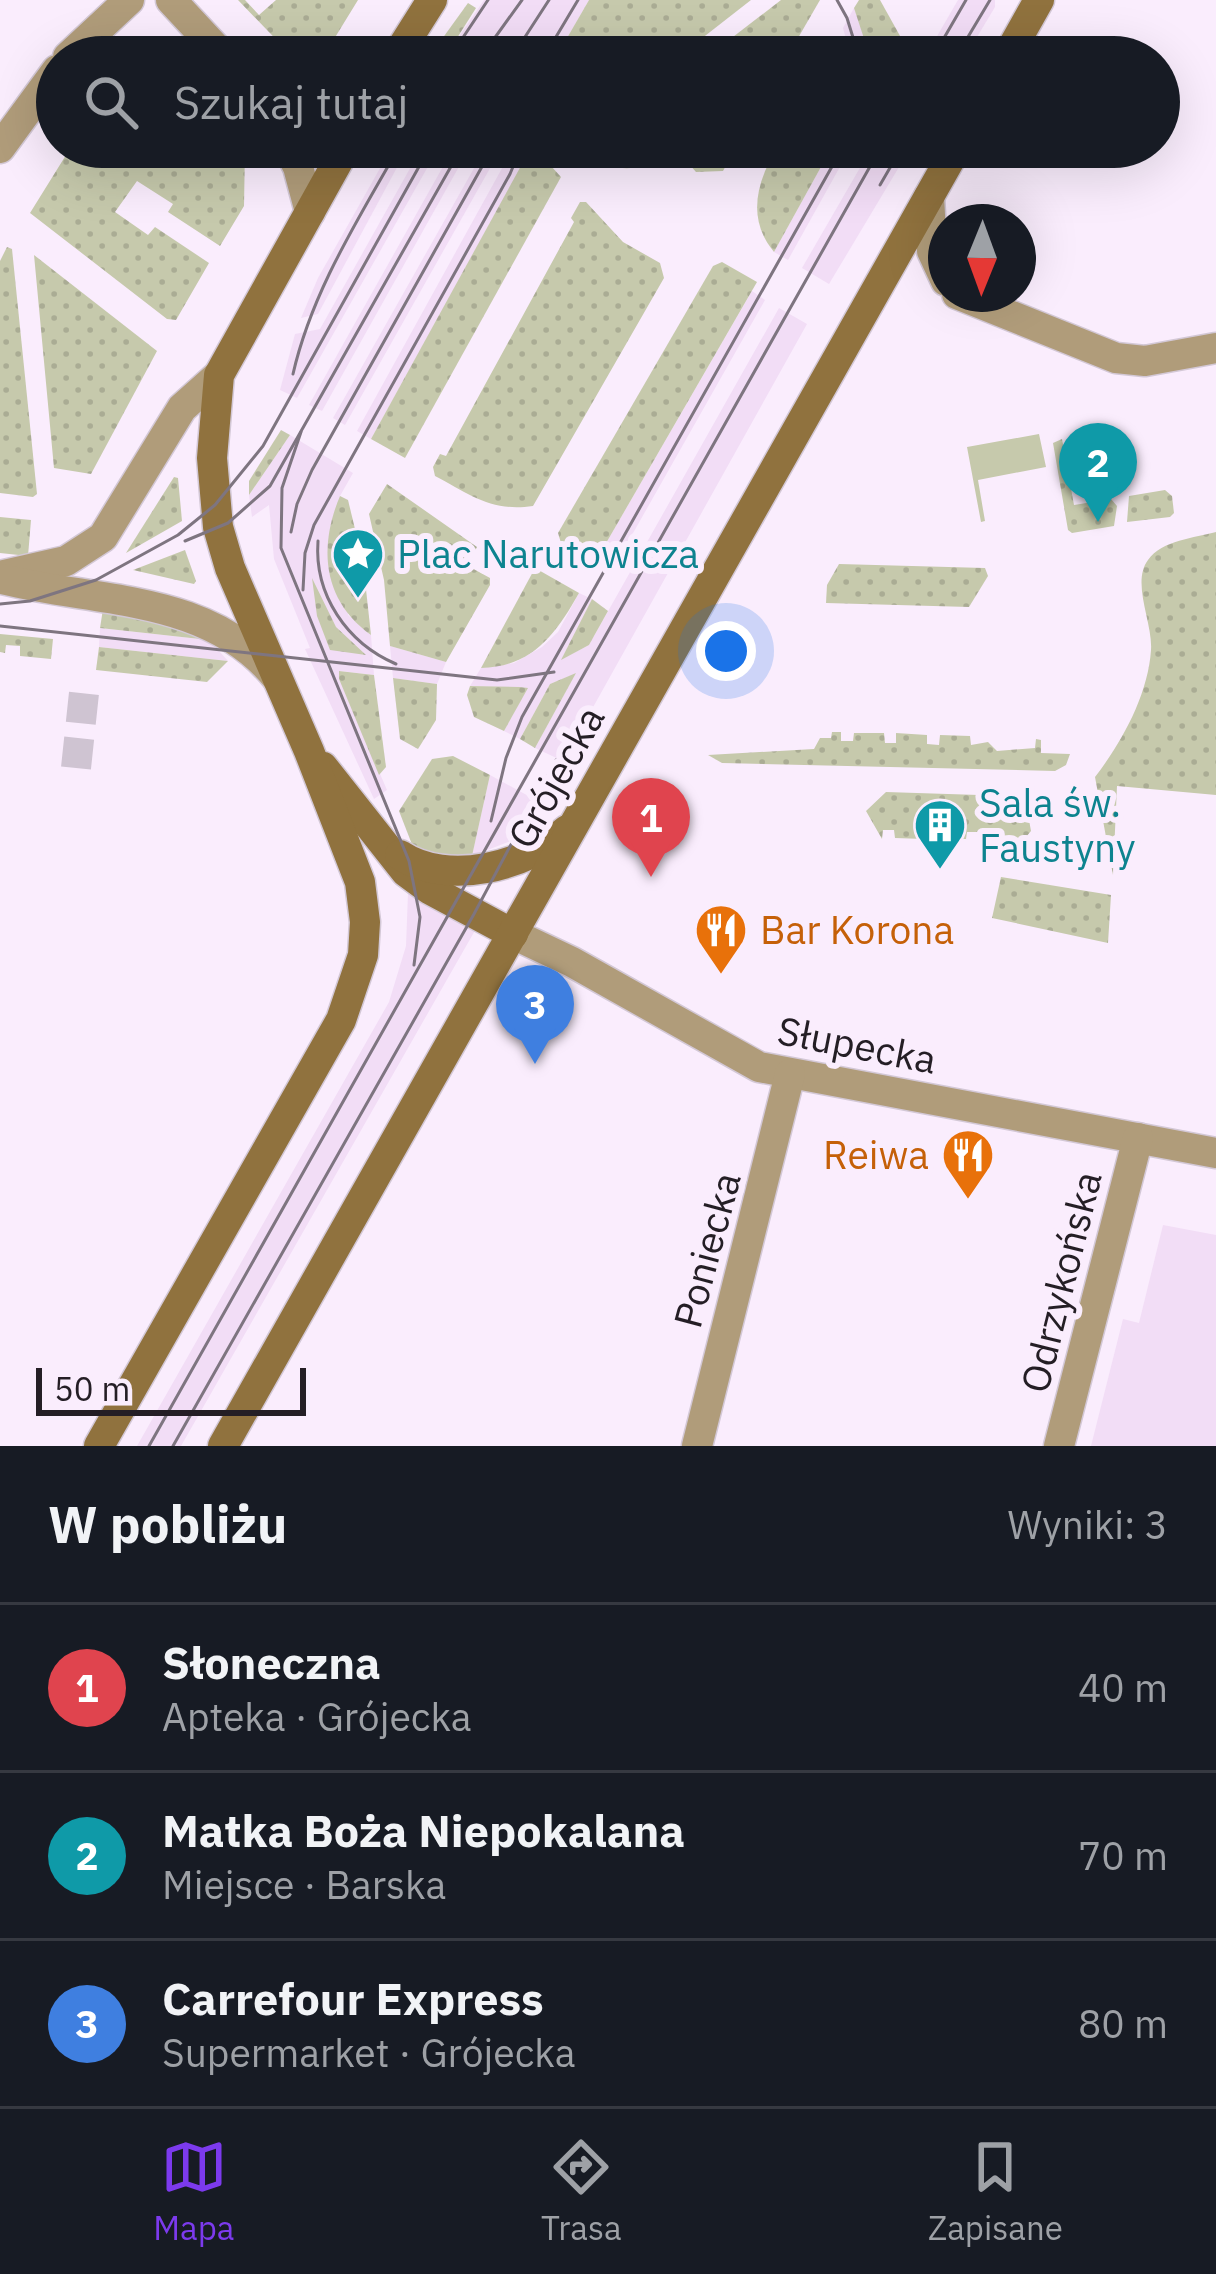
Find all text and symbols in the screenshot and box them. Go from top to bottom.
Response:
search box [36,36,1180,168]
icon: search [78,69,144,135]
text: Szukaj tutaj [174,73,408,131]
north arrow [928,204,1036,312]
pin: 2 [1059,423,1137,522]
place icon: Plac Narutowicza [330,526,386,600]
place label: Plac Narutowicza [397,528,699,579]
your location [696,621,756,681]
street label: Grójecka [496,697,615,857]
place label: Sala św. Faustyny [979,777,1135,873]
pin: 1 [612,778,690,877]
building icon: Sala św. Faustyny [912,797,968,871]
restaurant icon: Bar Korona [693,902,749,976]
place label: Bar Korona [760,904,954,955]
pin: 3 [496,965,574,1064]
street label: Słupecka [773,1004,941,1085]
restaurant icon: Reiwa [940,1127,996,1201]
place label: Reiwa [823,1129,929,1180]
street label: Odrzykońska [1008,1166,1113,1398]
street label: Poniecka [661,1167,752,1333]
scale bar [36,1362,306,1415]
text: 50 m [54,1367,130,1410]
text: W pobliżu [48,1491,287,1557]
text: Wyniki: 3 [1008,1499,1168,1550]
text: Słoneczna [162,1633,381,1691]
text: 1 [75,1662,99,1713]
text: 40 m [1078,1662,1168,1713]
text: Apteka · Grójecka [162,1691,472,1742]
text: Matka Boża Niepokalana [162,1801,685,1859]
text: 2 [75,1830,99,1881]
text: 70 m [1078,1830,1168,1881]
text: Miejsce · Barska [162,1859,446,1910]
text: Carrefour Express [162,1969,544,2027]
text: 3 [75,1998,99,2049]
text: 80 m [1078,1998,1168,2049]
text: Supermarket · Grójecka [162,2027,575,2078]
tab: Mapa [153,2134,234,2249]
tab: Trasa [541,2134,622,2249]
tab: Zapisane [928,2134,1063,2249]

